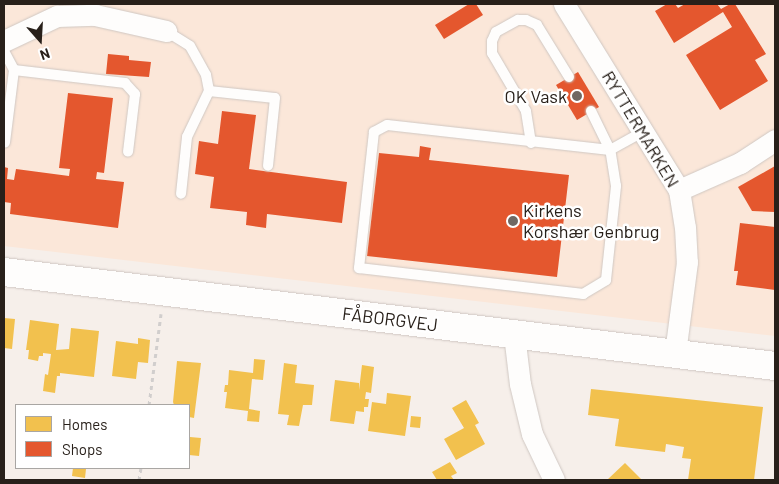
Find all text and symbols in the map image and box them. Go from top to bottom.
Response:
north arrow [15,15,65,65]
text: N [38,45,52,64]
street label: RYTTERMARKEN [598,67,684,191]
place label: OK Vask [505,85,567,107]
marker: OK Vask [571,90,583,102]
place label: Kirkens Korshær Genbrug [523,200,659,242]
marker: Kirkens Korshær Genbrug [507,215,519,227]
street label: FÅBORGVEJ [341,302,439,336]
legend [15,404,190,469]
text: Homes [62,415,107,433]
text: Shops [62,440,102,458]

